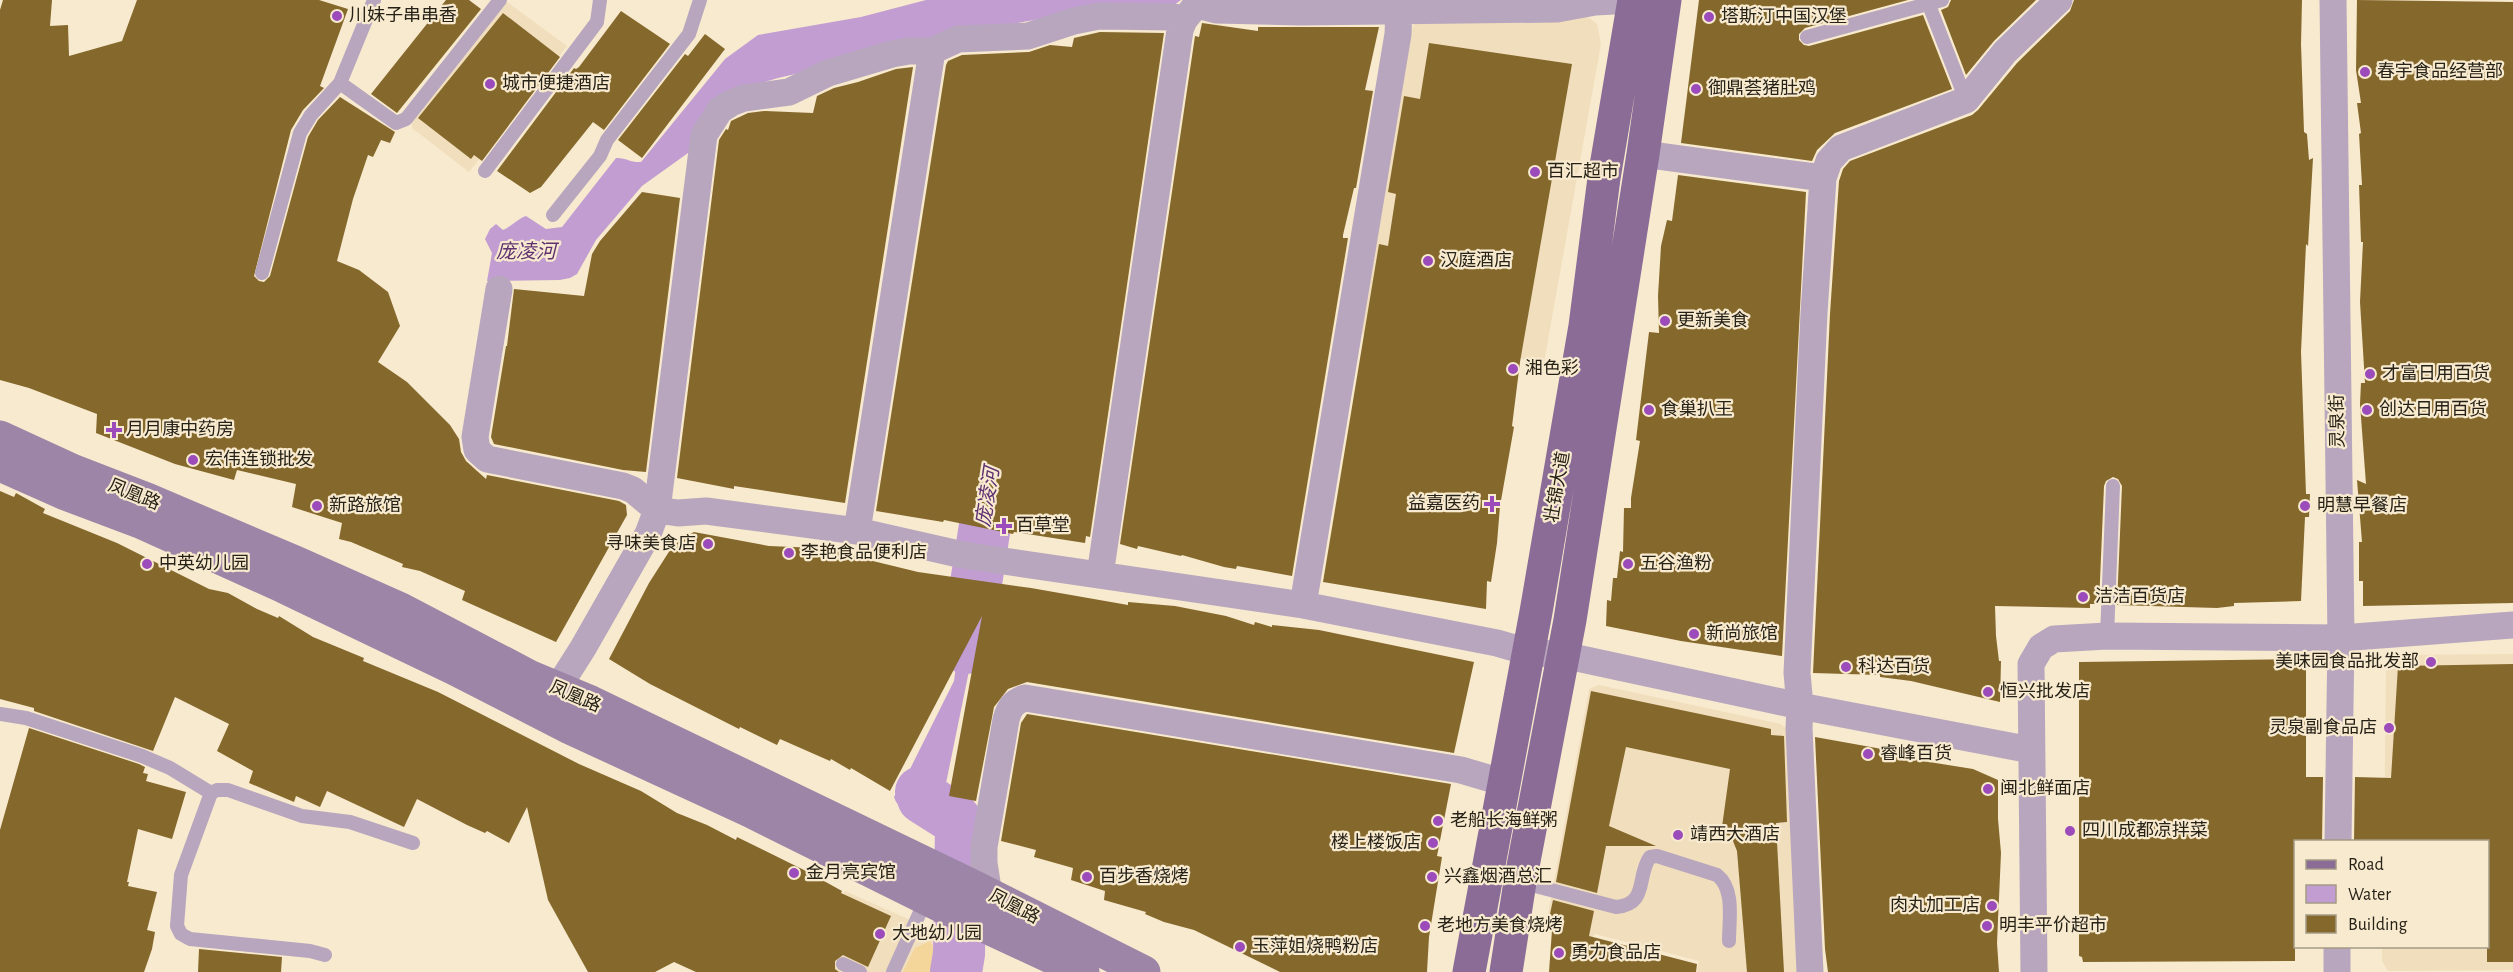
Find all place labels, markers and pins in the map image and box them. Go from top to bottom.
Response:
place label: 川妹子串串香 [349,5,457,25]
place label: 塔斯汀中国汉堡 [1721,6,1847,26]
marker: 川妹子串串香 [330,9,344,23]
marker: 塔斯汀中国汉堡 [1702,10,1716,24]
place label: 春宇食品经营部 [2377,61,2503,81]
marker: 春宇食品经营部 [2358,65,2372,79]
place label: 城市便捷酒店 [502,73,610,93]
marker: 城市便捷酒店 [483,77,497,91]
place label: 御鼎荟猪肚鸡 [1708,78,1816,98]
marker: 御鼎荟猪肚鸡 [1689,82,1703,96]
place label: 百汇超市 [1547,161,1619,181]
marker: 百汇超市 [1528,165,1542,179]
place label: 汉庭酒店 [1440,250,1512,270]
marker: 汉庭酒店 [1421,254,1435,268]
place label: 更新美食 [1677,310,1749,330]
marker: 更新美食 [1658,314,1672,328]
place label: 湘色彩 [1525,358,1579,378]
marker: 湘色彩 [1506,362,1520,376]
place label: 才富日用百货 [2382,363,2490,383]
marker: 才富日用百货 [2363,367,2377,381]
place label: 食巢扒王 [1661,399,1733,419]
place label: 创达日用百货 [2379,399,2487,419]
marker: 食巢扒王 [1642,403,1656,417]
marker: 创达日用百货 [2360,403,2374,417]
place label: 月月康中药房 [126,419,234,439]
marker: 月月康中药房 [107,423,121,437]
place label: 宏伟连锁批发 [205,449,313,469]
marker: 宏伟连锁批发 [186,453,200,467]
place label: 益嘉医药 [1408,493,1480,513]
place label: 新路旅馆 [329,495,401,515]
place label: 明慧早餐店 [2317,495,2407,515]
marker: 益嘉医药 [1485,497,1499,511]
marker: 新路旅馆 [310,499,324,513]
marker: 明慧早餐店 [2298,499,2312,513]
place label: 百草堂 [1016,515,1070,535]
marker: 百草堂 [997,519,1011,533]
place label: 寻味美食店 [606,533,696,553]
marker: 寻味美食店 [701,537,715,551]
place label: 李艳食品便利店 [801,542,927,562]
marker: 李艳食品便利店 [782,546,796,560]
place label: 中英幼儿园 [159,553,249,573]
place label: 五谷渔粉 [1640,553,1712,573]
marker: 中英幼儿园 [140,557,154,571]
marker: 五谷渔粉 [1621,557,1635,571]
place label: 洁洁百货店 [2095,586,2185,606]
marker: 洁洁百货店 [2076,590,2090,604]
place label: 新尚旅馆 [1706,623,1778,643]
marker: 新尚旅馆 [1687,627,1701,641]
place label: 美味园食品批发部 [2275,651,2419,671]
marker: 美味园食品批发部 [2424,655,2438,669]
place label: 科达百货 [1858,656,1930,676]
marker: 科达百货 [1839,660,1853,674]
place label: 恒兴批发店 [2000,681,2090,701]
marker: 恒兴批发店 [1981,685,1995,699]
place label: 灵泉副食品店 [2269,717,2377,737]
marker: 灵泉副食品店 [2382,721,2396,735]
place label: 睿峰百货 [1880,743,1952,763]
marker: 睿峰百货 [1861,747,1875,761]
place label: 闽北鲜面店 [2000,778,2090,798]
marker: 闽北鲜面店 [1981,782,1995,796]
place label: 老船长海鲜粥 [1450,810,1558,830]
marker: 老船长海鲜粥 [1431,814,1445,828]
place label: 四川成都凉拌菜 [2082,820,2208,840]
place label: 靖西大酒店 [1690,824,1780,844]
marker: 四川成都凉拌菜 [2063,824,2077,838]
marker: 靖西大酒店 [1671,828,1685,842]
place label: 楼上楼饭店 [1331,832,1421,852]
marker: 楼上楼饭店 [1426,836,1440,850]
place label: 金月亮宾馆 [806,862,896,882]
marker: 金月亮宾馆 [787,866,801,880]
place label: 百步香烧烤 [1099,866,1189,886]
place label: 兴鑫烟酒总汇 [1444,866,1552,886]
marker: 百步香烧烤 [1080,870,1094,884]
marker: 兴鑫烟酒总汇 [1425,870,1439,884]
place label: 肉丸加工店 [1890,895,1980,915]
marker: 肉丸加工店 [1985,899,1999,913]
place label: 老地方美食烧烤 [1437,915,1563,935]
place label: 明丰平价超市 [1999,915,2107,935]
marker: 老地方美食烧烤 [1418,919,1432,933]
marker: 明丰平价超市 [1980,919,1994,933]
place label: 大地幼儿园 [892,923,982,943]
marker: 大地幼儿园 [873,927,887,941]
place label: 玉萍姐烧鸭粉店 [1252,936,1378,956]
marker: 玉萍姐烧鸭粉店 [1233,940,1247,954]
place label: 勇力食品店 [1571,942,1661,962]
marker: 勇力食品店 [1552,946,1566,960]

